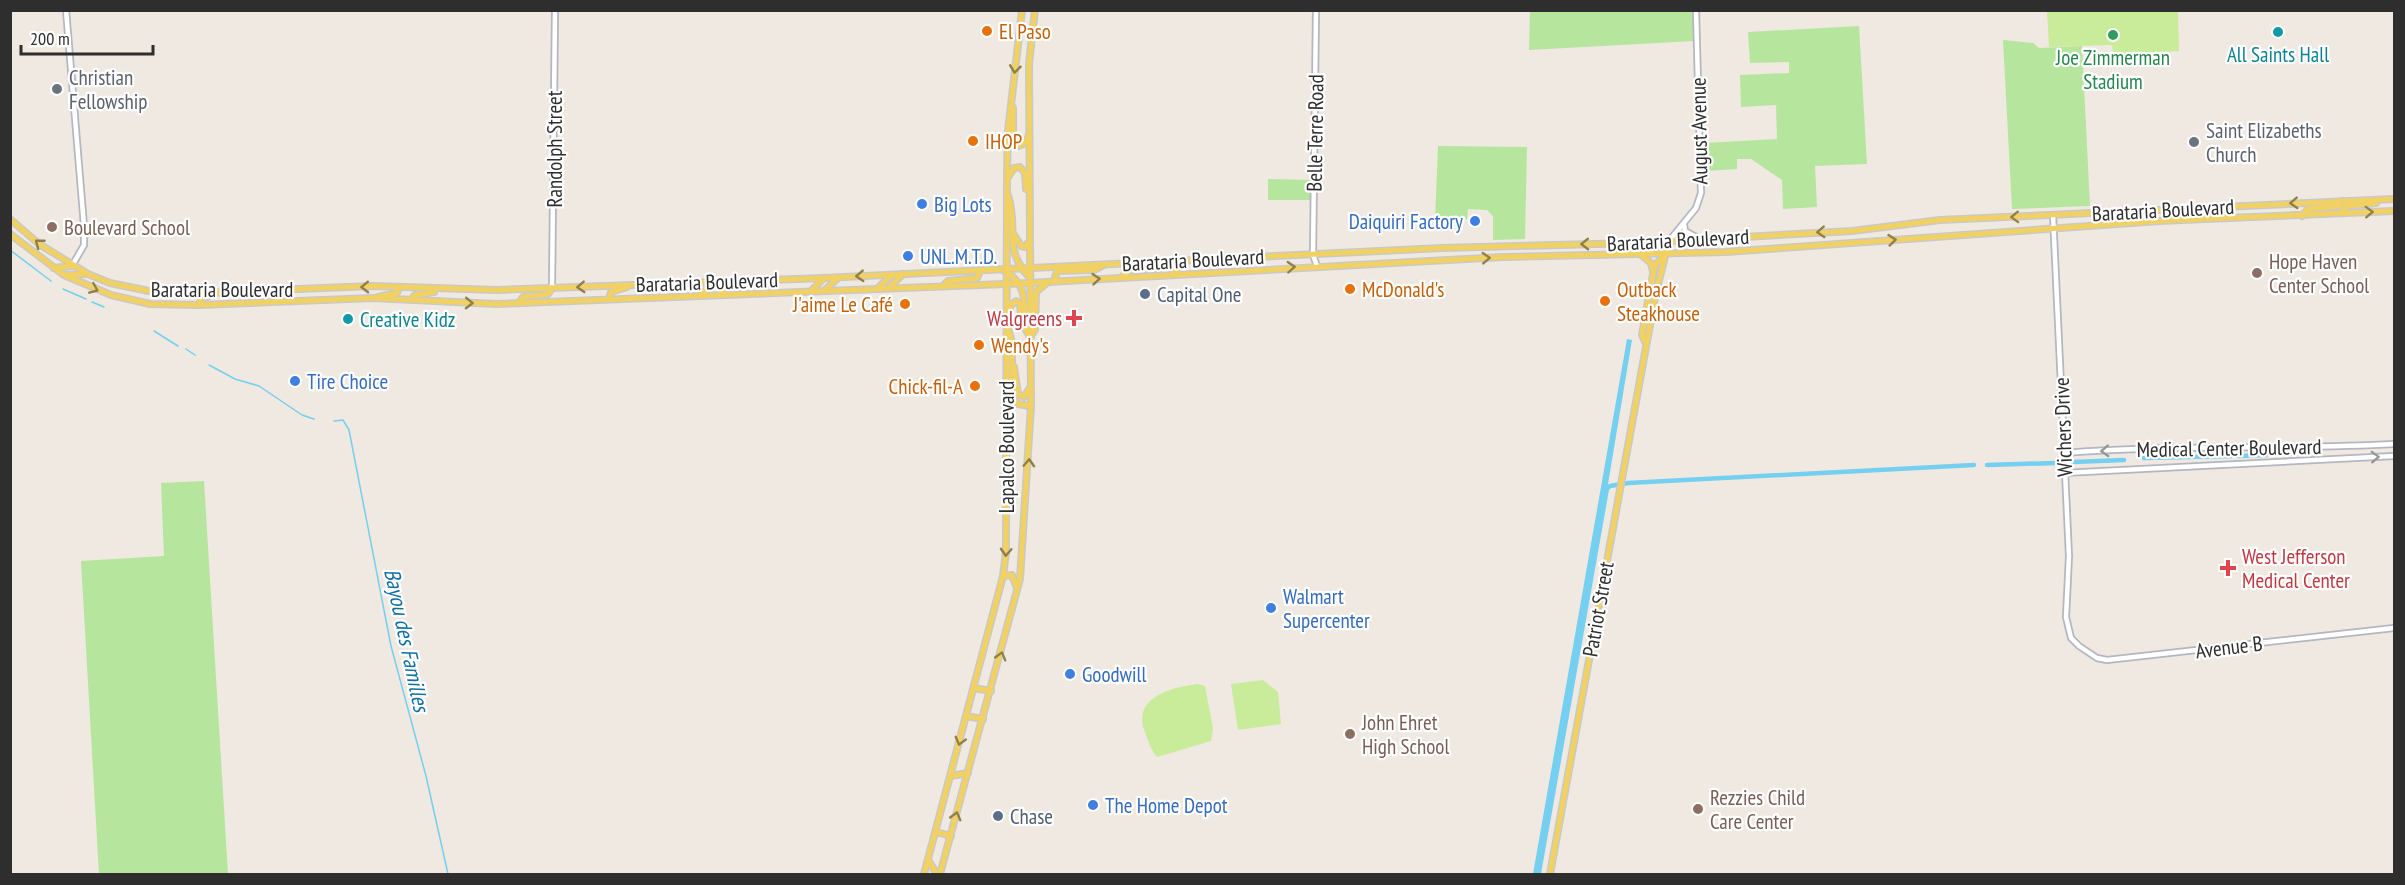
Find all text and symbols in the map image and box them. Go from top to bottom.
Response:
scale bar [21,18,153,56]
place label: El Paso [999,18,1051,45]
marker: El Paso [980,24,994,38]
marker: All Saints Hall [2271,25,2285,39]
text: 200 m [30,27,70,50]
marker: Joe Zimmerman Stadium [2106,28,2120,42]
place label: All Saints Hall [2227,41,2329,68]
place label: Joe Zimmerman Stadium [2055,44,2170,95]
place label: Christian Fellowship [69,64,147,115]
one-way arrow [1009,64,1022,73]
street label: Belle Terre Road [1300,74,1330,192]
street label: August Avenue [1685,77,1713,185]
marker: Christian Fellowship [50,82,64,96]
street label: Randolph Street [541,90,568,208]
place label: Saint Elizabeths Church [2206,117,2322,168]
place label: IHOP [985,128,1022,155]
marker: IHOP [966,134,980,148]
marker: Saint Elizabeths Church [2187,135,2201,149]
place label: Big Lots [934,191,992,218]
street label: Barataria Boulevard [2091,193,2235,227]
marker: Big Lots [915,197,929,211]
one-way arrow [2290,197,2299,210]
one-way arrow [2365,205,2374,218]
place label: Daiquiri Factory [1349,208,1463,235]
one-way arrow [2011,210,2020,223]
place label: Boulevard School [64,214,190,241]
marker: Daiquiri Factory [1468,214,1482,228]
marker: Boulevard School [45,220,59,234]
street label: Barataria Boulevard [1606,223,1750,257]
one-way arrow [1817,226,1826,239]
one-way arrow [1888,234,1897,247]
one-way arrow [1580,238,1589,250]
one-way arrow [35,239,46,250]
place label: UNL.M.T.D. [920,243,997,270]
street label: Barataria Boulevard [1121,243,1265,277]
place label: Hope Haven Center School [2269,248,2369,299]
marker: UNL.M.T.D. [901,249,915,263]
one-way arrow [1481,251,1490,264]
one-way arrow [1286,261,1295,274]
street label: Barataria Boulevard [635,266,779,298]
marker: Hope Haven Center School [2250,266,2264,280]
one-way arrow [856,270,865,283]
one-way arrow [1092,273,1101,286]
street label: Barataria Boulevard [151,276,293,303]
place label: McDonald's [1362,276,1444,303]
place label: Outback Steakhouse [1617,276,1700,327]
one-way arrow [577,280,586,293]
one-way arrow [361,281,370,293]
place label: Capital One [1157,281,1241,308]
one-way arrow [88,282,99,294]
marker: McDonald's [1343,282,1357,296]
marker: Capital One [1138,287,1152,301]
place label: J'aime Le Café [792,291,893,318]
marker: Outback Steakhouse [1598,294,1612,308]
one-way arrow [464,297,473,309]
marker: J'aime Le Café [898,297,912,311]
place label: Walgreens [987,305,1062,332]
place label: Creative Kidz [360,306,455,333]
marker: Walgreens [1067,311,1081,325]
marker: Creative Kidz [341,312,355,326]
place label: Wendy's [991,332,1049,359]
marker: Wendy's [972,338,986,352]
place label: Tire Choice [307,368,388,395]
place label: Chick-fil-A [889,373,963,400]
marker: Tire Choice [288,374,302,388]
street label: Wichers Drive [2048,377,2078,477]
marker: Chick-fil-A [968,379,982,393]
street label: Lapalco Boulevard [993,381,1020,513]
street label: Medical Center Boulevard [2136,433,2322,463]
one-way arrow [2101,444,2110,457]
one-way arrow [2371,450,2380,463]
one-way arrow [1022,459,1035,468]
place label: West Jefferson Medical Center [2242,543,2350,594]
one-way arrow [999,547,1012,556]
street label: Patriot Street [1576,559,1620,659]
marker: West Jefferson Medical Center [2219,559,2237,577]
water label: Bayou des Familles [378,566,436,717]
place label: Walmart Supercenter [1283,583,1370,634]
marker: Walmart Supercenter [1264,601,1278,615]
street label: Avenue B [2194,629,2264,665]
one-way arrow [994,651,1006,662]
place label: Goodwill [1082,661,1146,688]
marker: Goodwill [1063,667,1077,681]
place label: John Ehret High School [1361,709,1449,760]
marker: John Ehret High School [1343,727,1357,741]
one-way arrow [954,736,967,746]
place label: Rezzies Child Care Center [1710,784,1805,835]
place label: The Home Depot [1105,792,1228,819]
marker: The Home Depot [1086,798,1100,812]
marker: Rezzies Child Care Center [1691,802,1705,816]
place label: Chase [1010,803,1053,830]
marker: Chase [991,809,1005,823]
one-way arrow [949,811,961,822]

